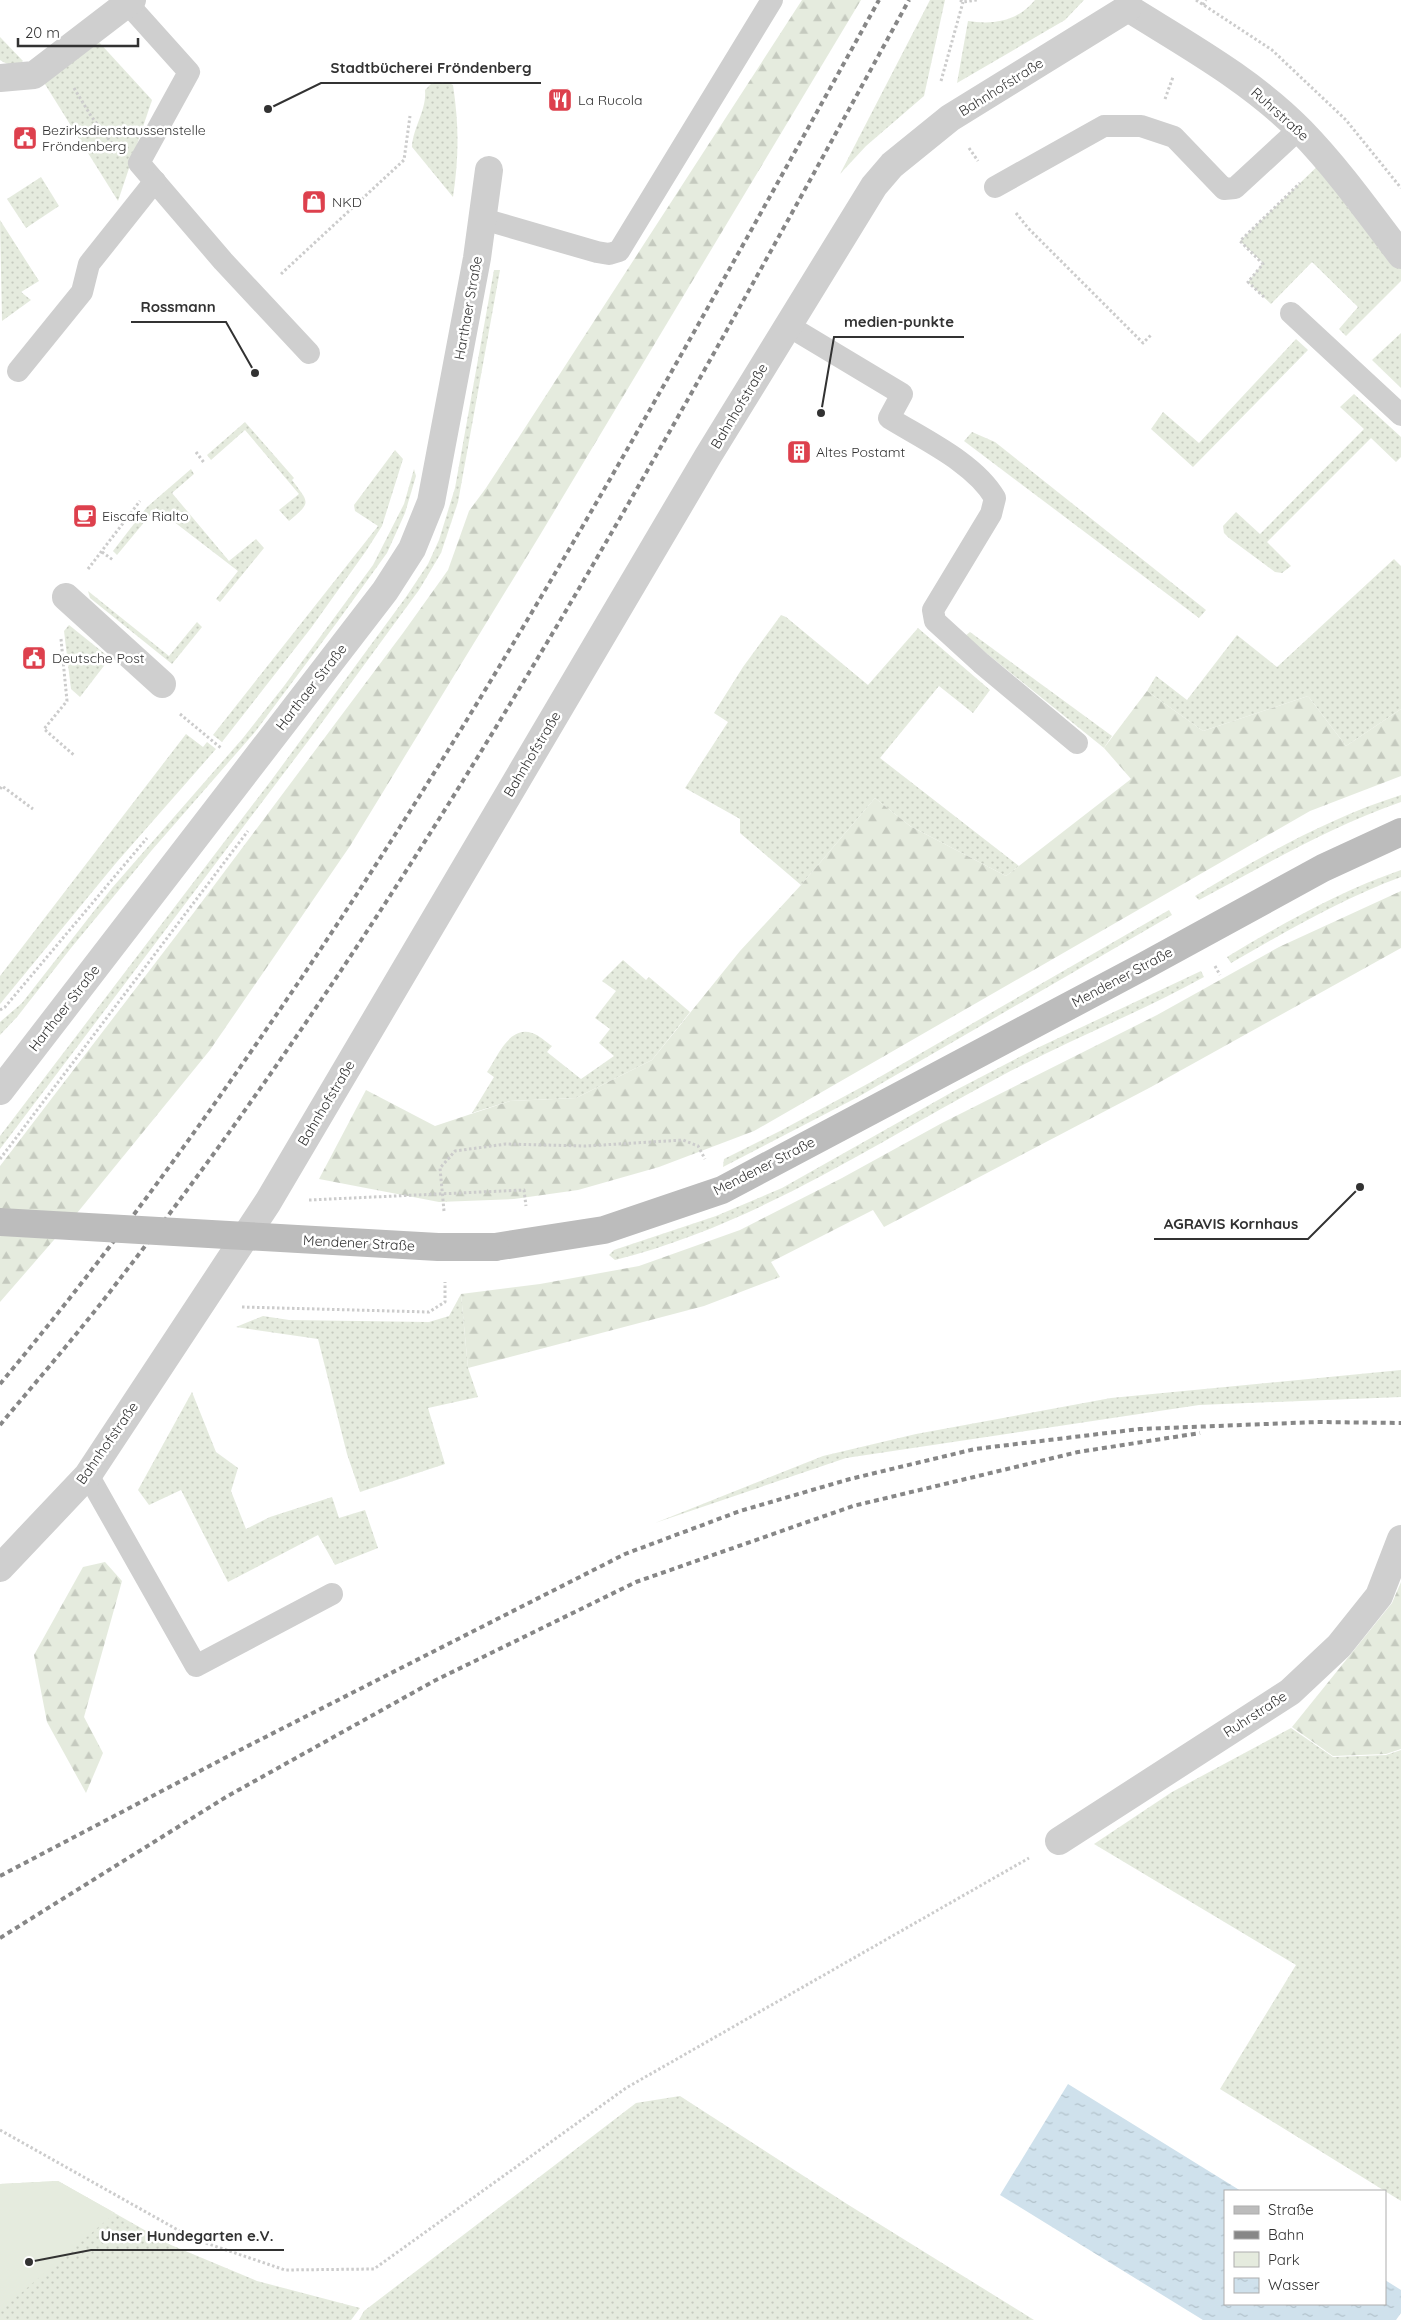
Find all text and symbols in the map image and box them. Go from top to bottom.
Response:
scale bar [18,15,138,47]
text: 20 m [25,23,60,42]
callout: Stadtbücherei Fröndenberg [321,53,541,83]
street label: Bahnhofstraße [955,54,1047,120]
text: Stadtbücherei Fröndenberg [331,58,531,77]
street label: Ruhrstraße [1247,83,1313,145]
restaurant icon: La Rucola [547,87,573,113]
place label: La Rucola [578,91,642,109]
place label: Bezirksdienstaussenstelle Fröndenberg [42,121,206,155]
public building icon: Bezirksdienstaussenstelle Fröndenberg [12,125,38,151]
shop icon: NKD [301,189,327,215]
place label: NKD [332,193,362,211]
street label: Harthaer Straße [450,255,486,361]
callout: Rossmann [131,292,226,322]
text: Rossmann [140,297,216,316]
callout: medien-punkte [834,307,964,337]
text: medien-punkte [844,312,954,331]
street label: Bahnhofstraße [706,360,772,452]
building icon: Altes Postamt [786,439,812,465]
place label: Altes Postamt [816,443,905,461]
cafe icon: Eiscafe Rialto [72,503,98,529]
place label: Eiscafe Rialto [102,507,189,525]
street label: Harthaer Straße [272,640,350,734]
public building icon: Deutsche Post [21,645,47,671]
place label: Deutsche Post [52,649,145,667]
street label: Bahnhofstraße [499,708,565,800]
street label: Mendener Straße [1068,943,1176,1011]
street label: Harthaer Straße [25,961,103,1055]
street label: Bahnhofstraße [293,1057,359,1149]
street label: Mendener Straße [710,1133,818,1199]
callout: AGRAVIS Kornhaus [1154,1209,1308,1239]
text: AGRAVIS Kornhaus [1164,1214,1298,1233]
street label: Mendener Straße [303,1231,415,1255]
street label: Bahnhofstraße [72,1398,142,1488]
street label: Ruhrstraße [1220,1687,1290,1741]
legend [1224,2190,1386,2305]
text: Straße [1268,2200,1314,2219]
callout: Unser Hundegarten e.V. [91,2220,284,2250]
text: Bahn [1268,2225,1304,2244]
text: Unser Hundegarten e.V. [101,2226,274,2245]
text: Park [1268,2250,1300,2269]
text: Wasser [1268,2275,1320,2294]

